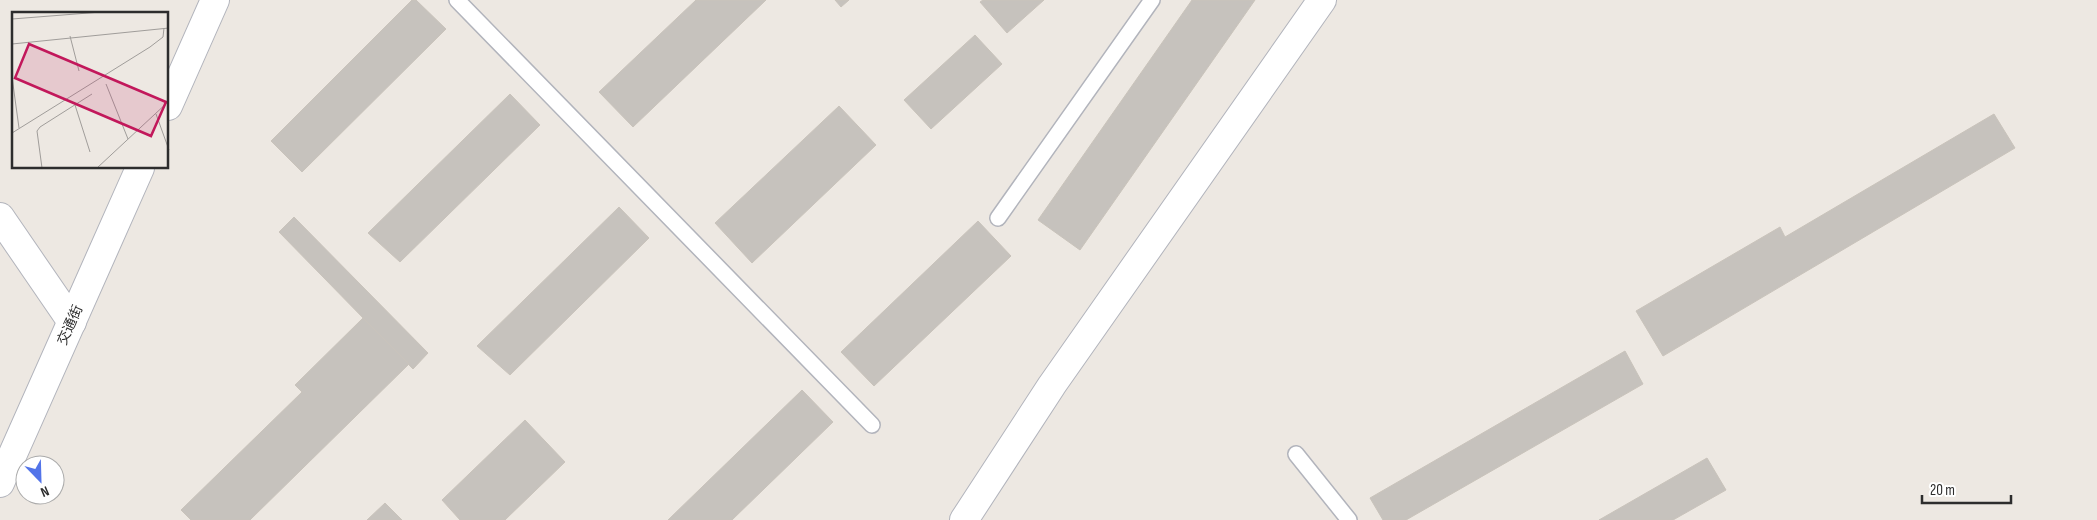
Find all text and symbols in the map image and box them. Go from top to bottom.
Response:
inset map [12,12,169,169]
street label: 交通街 [54,302,86,348]
north arrow [15,455,65,505]
scale bar [1922,472,2011,504]
text: 20 m [1930,481,1955,500]
text: N [38,482,52,501]

